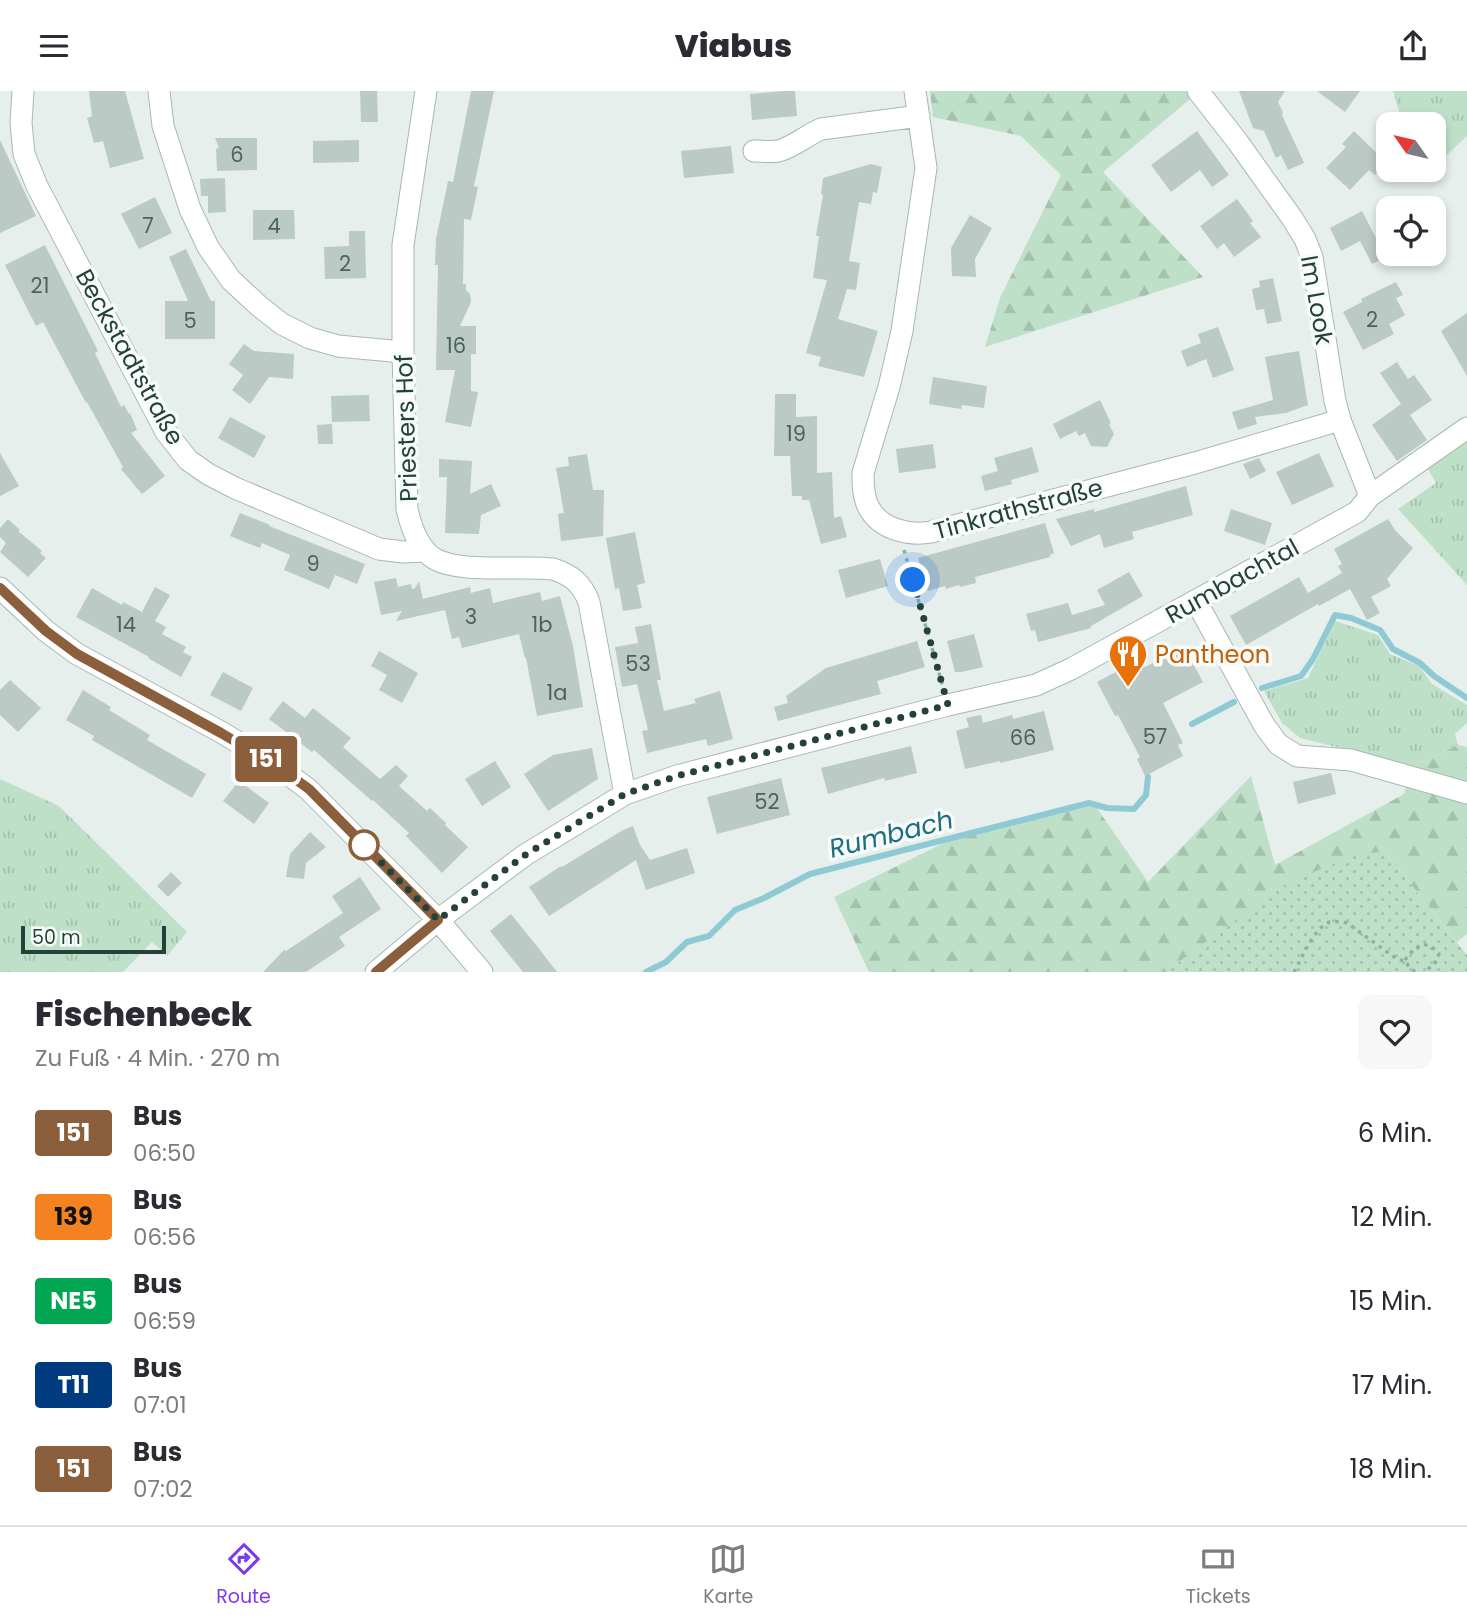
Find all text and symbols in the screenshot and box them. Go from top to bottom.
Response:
text: Viabus [675,23,792,68]
icon: menu [35,27,73,65]
icon: share [1394,27,1432,65]
north arrow [1376,112,1446,182]
map controls [1376,112,1446,266]
house number: 6 [230,140,244,169]
button: locate [1376,196,1446,266]
house number: 7 [142,211,154,240]
house number: 4 [267,211,281,240]
house number: 2 [339,249,351,278]
street label: Im Look [1293,253,1341,348]
street label: Beckstadtstraße [68,263,192,451]
house number: 21 [31,271,49,300]
house number: 2 [1366,305,1378,334]
house number: 5 [183,306,197,335]
house number: 16 [446,331,466,360]
street label: Priesters Hof [387,354,425,502]
house number: 19 [786,419,806,448]
street label: Tinkrathstraße [930,471,1106,547]
street label: Rumbachtal [1159,531,1305,631]
house number: 9 [306,549,320,578]
your location [895,562,930,597]
house number: 3 [465,602,477,631]
house number: 14 [116,610,136,639]
house number: 1b [532,610,552,639]
restaurant icon: Pantheon [1107,633,1149,688]
place label: Pantheon [1155,638,1270,671]
house number: 53 [625,649,651,678]
house number: 1a [547,678,567,707]
house number: 57 [1143,722,1167,751]
house number: 66 [1010,723,1036,752]
line badge: 151 [226,736,306,782]
text: 151 [249,742,283,775]
house number: 52 [754,787,780,816]
water label: Rumbach [825,801,957,867]
unlabelled marker [349,830,379,860]
scale bar [21,923,166,955]
text: 50 m [32,924,81,951]
text: Fischenbeck [35,991,252,1038]
button: heart [1358,995,1432,1069]
text: Zu Fuß · 4 Min. · 270 m [35,1042,280,1074]
text: Bus [133,1098,182,1134]
text: 6 Min. [1358,1115,1432,1151]
text: 151 [57,1116,90,1149]
text: 06:50 [133,1137,196,1169]
text: Bus [133,1182,182,1218]
text: 12 Min. [1351,1199,1432,1235]
text: 139 [54,1200,93,1233]
text: 06:56 [133,1221,196,1253]
text: Bus [133,1266,182,1302]
text: 15 Min. [1350,1283,1432,1319]
text: NE5 [50,1284,97,1317]
text: 06:59 [133,1305,196,1337]
text: Bus [133,1350,182,1386]
text: 17 Min. [1352,1367,1432,1403]
text: T11 [57,1368,90,1401]
text: 07:01 [133,1389,187,1421]
text: Bus [133,1434,182,1470]
text: 18 Min. [1349,1451,1432,1487]
text: 151 [57,1452,90,1485]
text: 07:02 [133,1473,193,1505]
tab: Route [216,1540,271,1611]
tab: Karte [703,1540,753,1611]
tab: Tickets [1186,1540,1251,1611]

